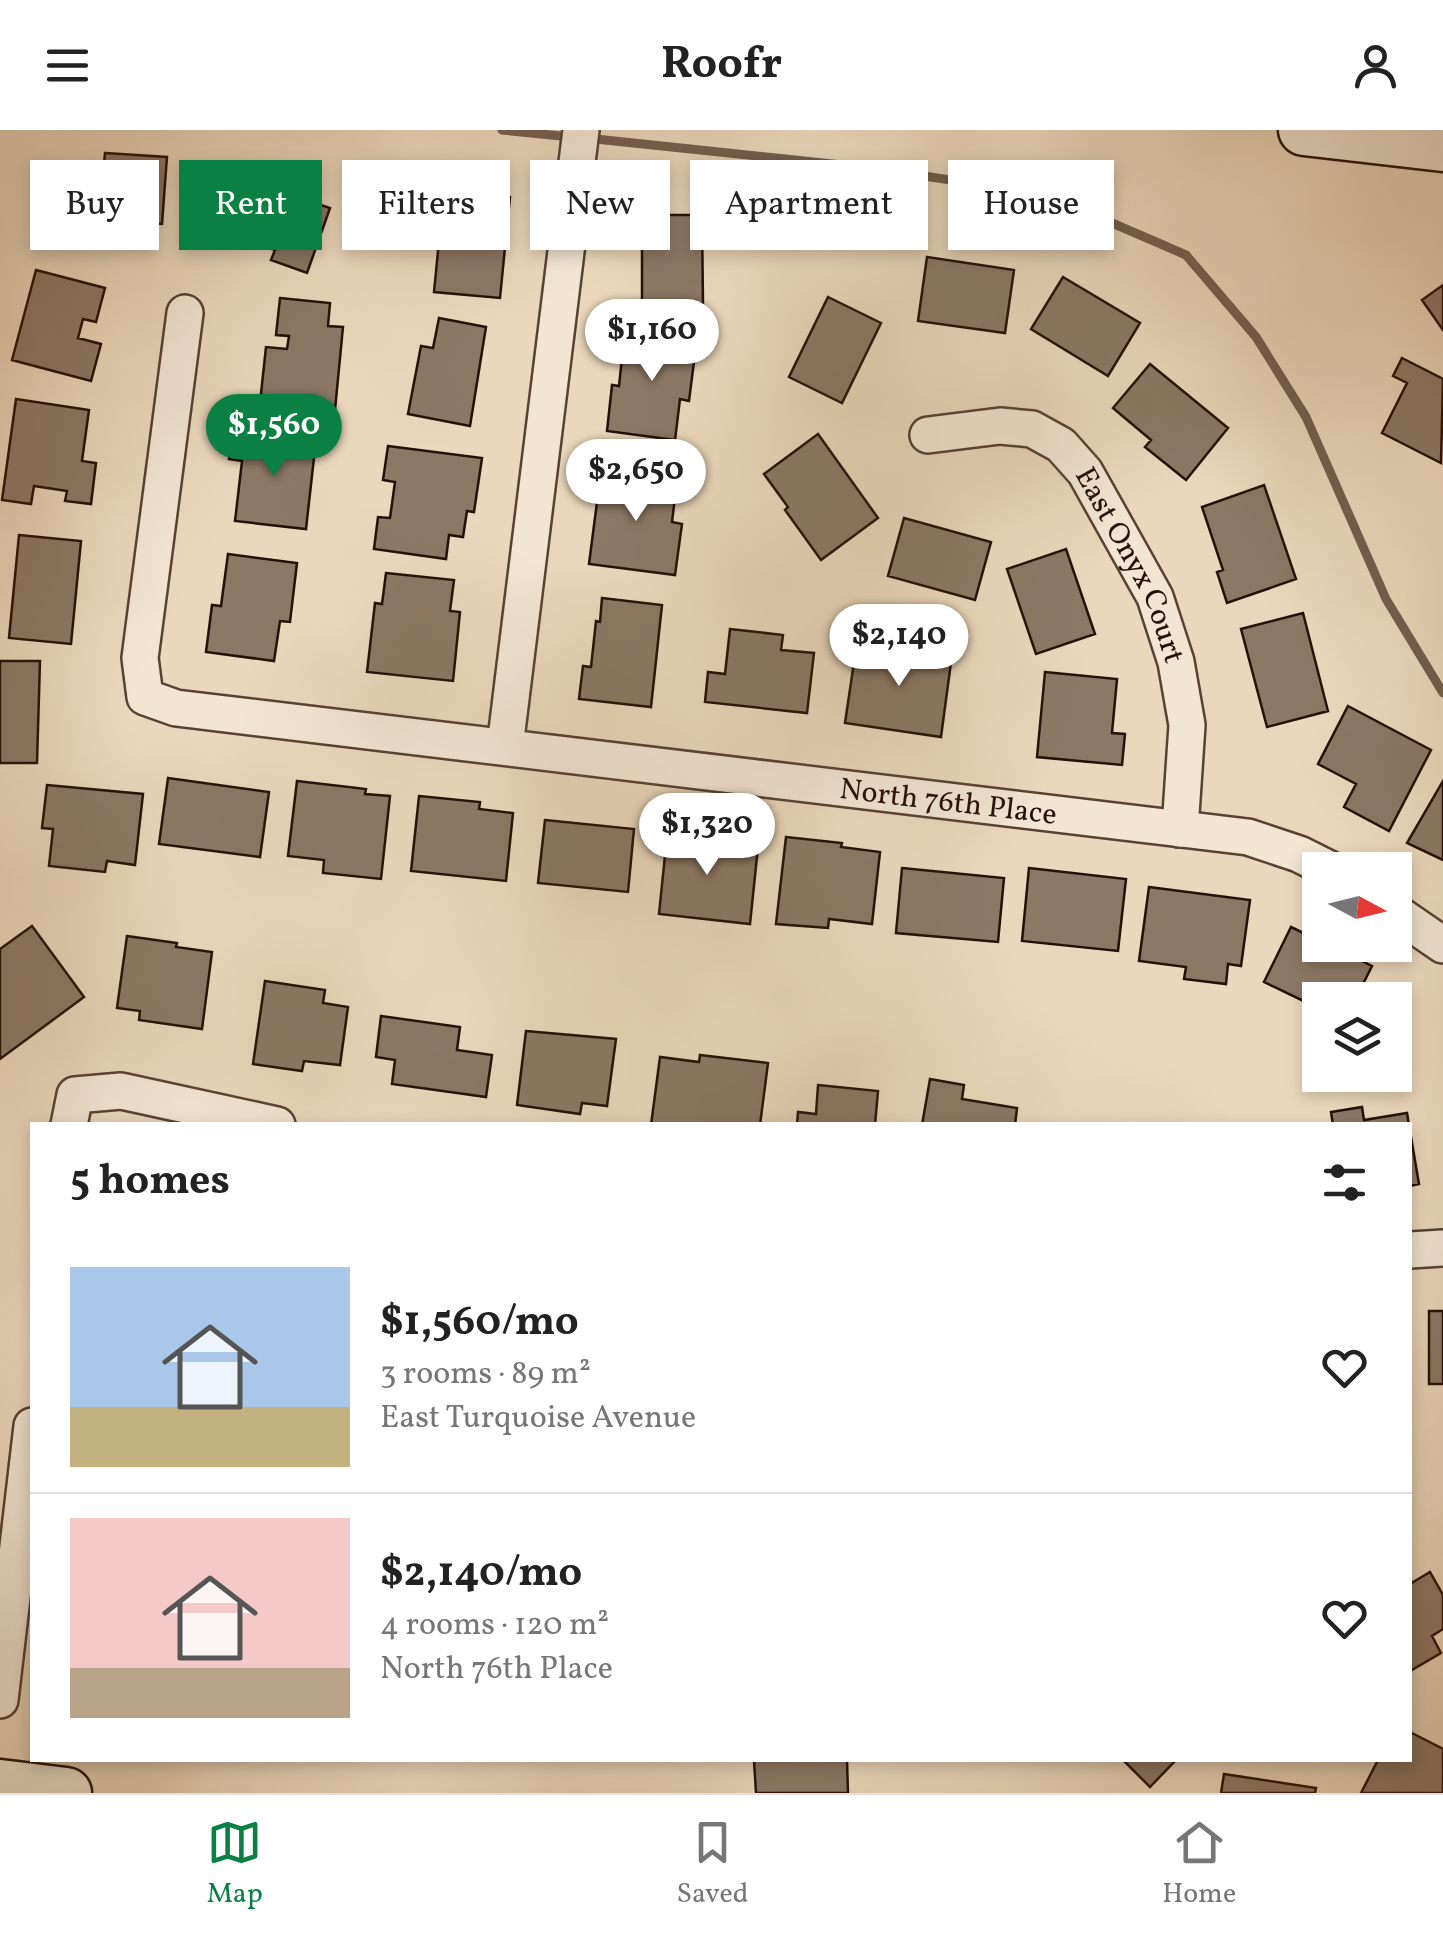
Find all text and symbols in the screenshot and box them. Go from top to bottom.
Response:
text: Roofr [661,34,782,97]
icon: menu [40,38,95,93]
icon: person [1348,38,1403,93]
chip: Buy [30,160,159,250]
chip: Rent [179,160,322,250]
chip: Filters [342,160,510,250]
chip: New [530,160,670,250]
chip: Apartment [690,160,928,250]
chip: House [948,160,1114,250]
pin: $1,160 [571,299,733,384]
text: $1,160 [607,309,697,353]
pin: $1,560 [193,394,355,479]
text: $1,560 [228,404,320,448]
pin: $2,650 [555,439,717,524]
text: $2,650 [588,449,684,493]
street label: East Onyx Court [1063,460,1194,669]
pin: $2,140 [818,604,980,689]
text: $2,140 [851,614,947,658]
street label: North 76th Place [837,769,1059,837]
pin: $1,320 [626,793,788,878]
text: $1,320 [661,803,753,847]
north arrow [1302,852,1412,962]
map controls [1302,852,1412,1092]
button: layers [1302,982,1412,1092]
text: 5 homes [70,1153,230,1212]
icon: filters [1317,1155,1372,1210]
text: $1,560/mo [380,1294,579,1353]
icon: home [150,1307,270,1427]
icon: heart [1317,1340,1372,1395]
text: 3 rooms · 89 m² [380,1353,591,1397]
text: East Turquoise Avenue [380,1397,696,1441]
text: $2,140/mo [380,1545,582,1604]
icon: home [150,1558,270,1678]
icon: heart [1317,1591,1372,1646]
text: 4 rooms · 120 m² [380,1604,609,1648]
text: North 76th Place [380,1648,613,1692]
tab: Map [207,1815,263,1914]
tab: Saved [676,1815,749,1914]
tab: Home [1162,1815,1236,1914]

